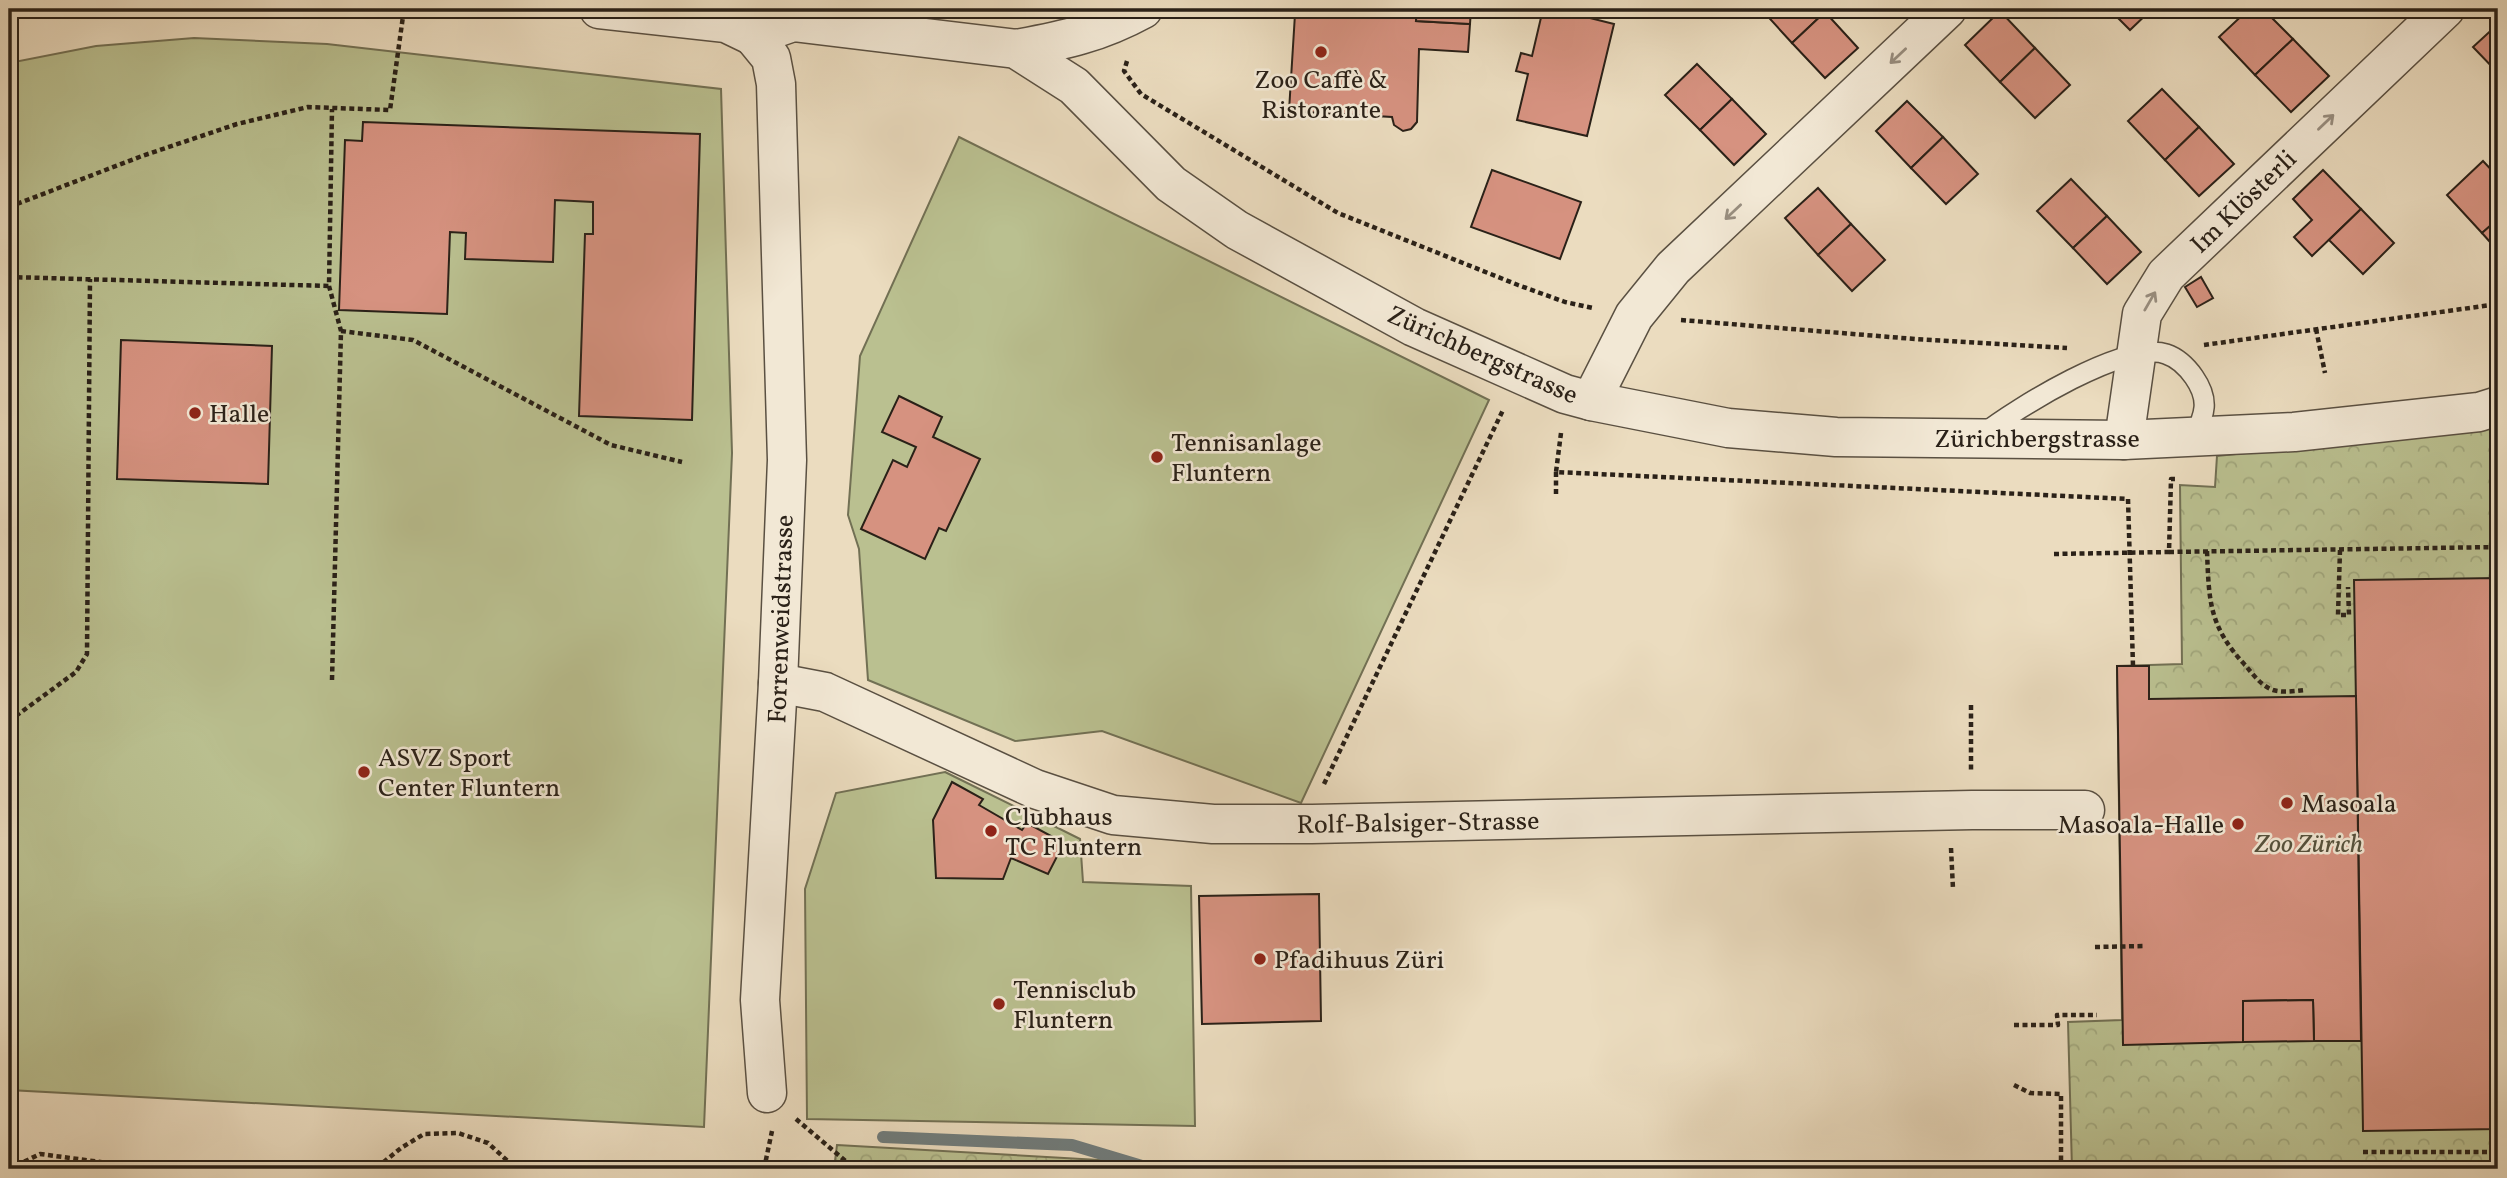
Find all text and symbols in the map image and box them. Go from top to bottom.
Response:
marker: Zoo Caffè & Ristorante [1313,44,1329,60]
one-way arrow [1890,47,1907,64]
place label: Zoo Caffè & Ristorante [1254,63,1388,129]
one-way arrow [2317,114,2334,131]
street label: Im Klösterli [2183,142,2306,262]
one-way arrow [1724,203,1741,220]
one-way arrow [2143,292,2157,312]
street label: Zürichbergstrasse [1381,298,1583,414]
place label: Halle [209,397,269,433]
marker: Halle [187,405,203,421]
street label: Zürichbergstrasse [1934,422,2140,458]
place label: Tennisanlage Fluntern [1171,426,1322,492]
marker: Tennisanlage Fluntern [1149,449,1165,465]
street label: Forrenweidstrasse [760,514,804,724]
place label: ASVZ Sport Center Fluntern [378,741,560,807]
marker: ASVZ Sport Center Fluntern [356,764,372,780]
place label: Masoala [2301,787,2397,823]
marker: Masoala [2279,795,2295,811]
place label: Clubhaus TC Fluntern [1005,800,1142,866]
street label: Rolf-Balsiger-Strasse [1296,804,1540,844]
place label: Masoala-Halle [2058,808,2224,844]
marker: Masoala-Halle [2230,816,2246,832]
marker: Clubhaus TC Fluntern [983,823,999,839]
park label: Zoo Zürich [2254,827,2363,863]
place label: Pfadihuus Züri [1274,943,1444,979]
marker: Pfadihuus Züri [1252,951,1268,967]
place label: Tennisclub Fluntern [1013,973,1136,1039]
marker: Tennisclub Fluntern [991,996,1007,1012]

